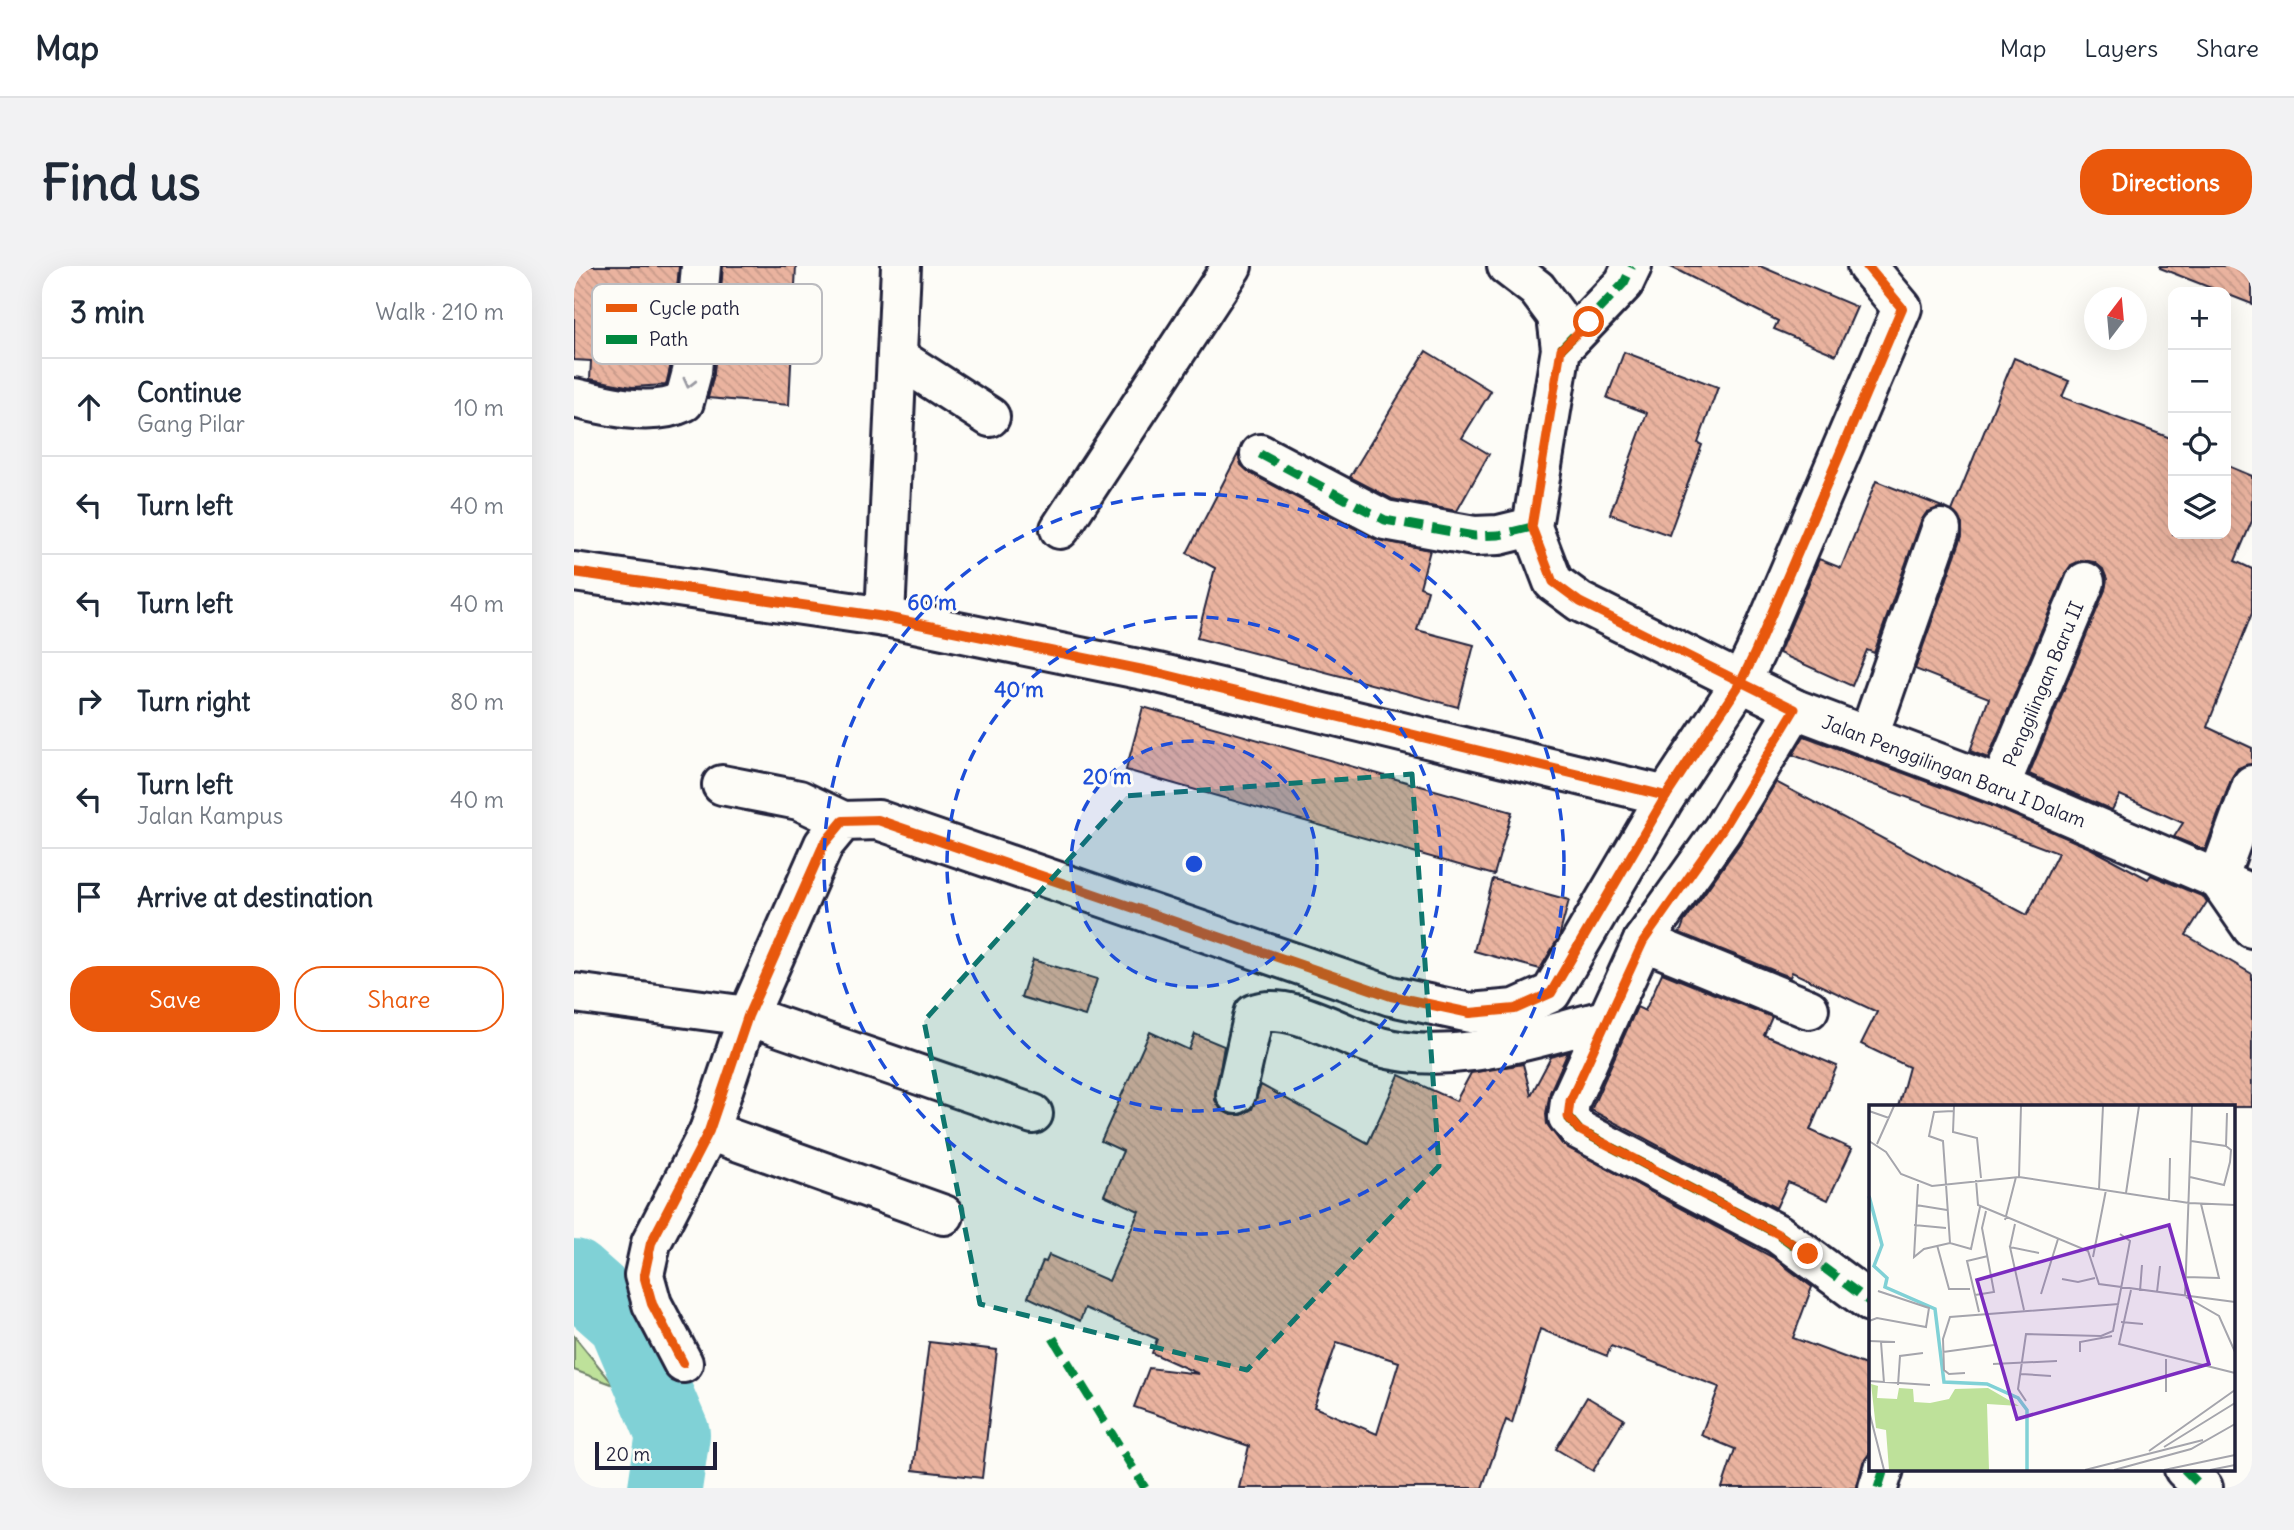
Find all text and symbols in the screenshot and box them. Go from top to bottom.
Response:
text: Map [35,27,99,69]
text: Map [2000,33,2046,63]
text: Layers [2084,33,2158,63]
text: Share [2196,33,2259,63]
button: Directions [2080,149,2252,215]
text: Find us [42,152,200,213]
legend [592,284,822,364]
north arrow [2084,287,2147,350]
map controls [2168,287,2231,539]
button: + [2168,287,2231,350]
text: 3 min [70,293,145,331]
text: Cycle path [649,296,740,320]
text: Walk · 210 m [375,297,504,326]
route start [1573,306,1604,337]
text: Path [649,327,688,351]
button: − [2168,350,2231,413]
text: Continue [137,376,242,409]
one-way arrow [683,376,698,388]
icon: ahead [70,388,108,426]
text: 10 m [454,393,504,422]
text: Gang Pilar [137,409,245,438]
button: locate [2168,413,2231,476]
button: layers [2168,476,2231,539]
icon: left [70,486,108,524]
text: Turn left [137,489,233,522]
text: 40 m [450,491,504,520]
icon: left [70,584,108,622]
text: Turn left [137,587,233,620]
text: 40 m [450,589,504,618]
text: 60 m [907,589,957,616]
street label: Penggilingan Baru II [1997,598,2089,770]
text: 40 m [994,676,1044,703]
icon: right [70,682,108,720]
text: Turn right [137,685,250,718]
text: 80 m [450,687,504,716]
street label: Jalan Penggilingan Baru I Dalam [1819,710,2089,832]
text: 20 m [1083,763,1132,790]
text: Turn left [137,768,233,801]
icon: left [70,780,108,818]
text: 40 m [450,785,504,814]
text: Jalan Kampus [137,801,283,830]
centre of rings [1182,852,1206,876]
icon: arrive [70,878,108,916]
text: Arrive at destination [137,881,373,914]
button: Save [70,966,280,1032]
button: Share [294,966,504,1032]
inset map [1869,1105,2234,1470]
route end [1792,1238,1823,1269]
scale bar [595,1439,718,1471]
text: 20 m [606,1442,650,1466]

